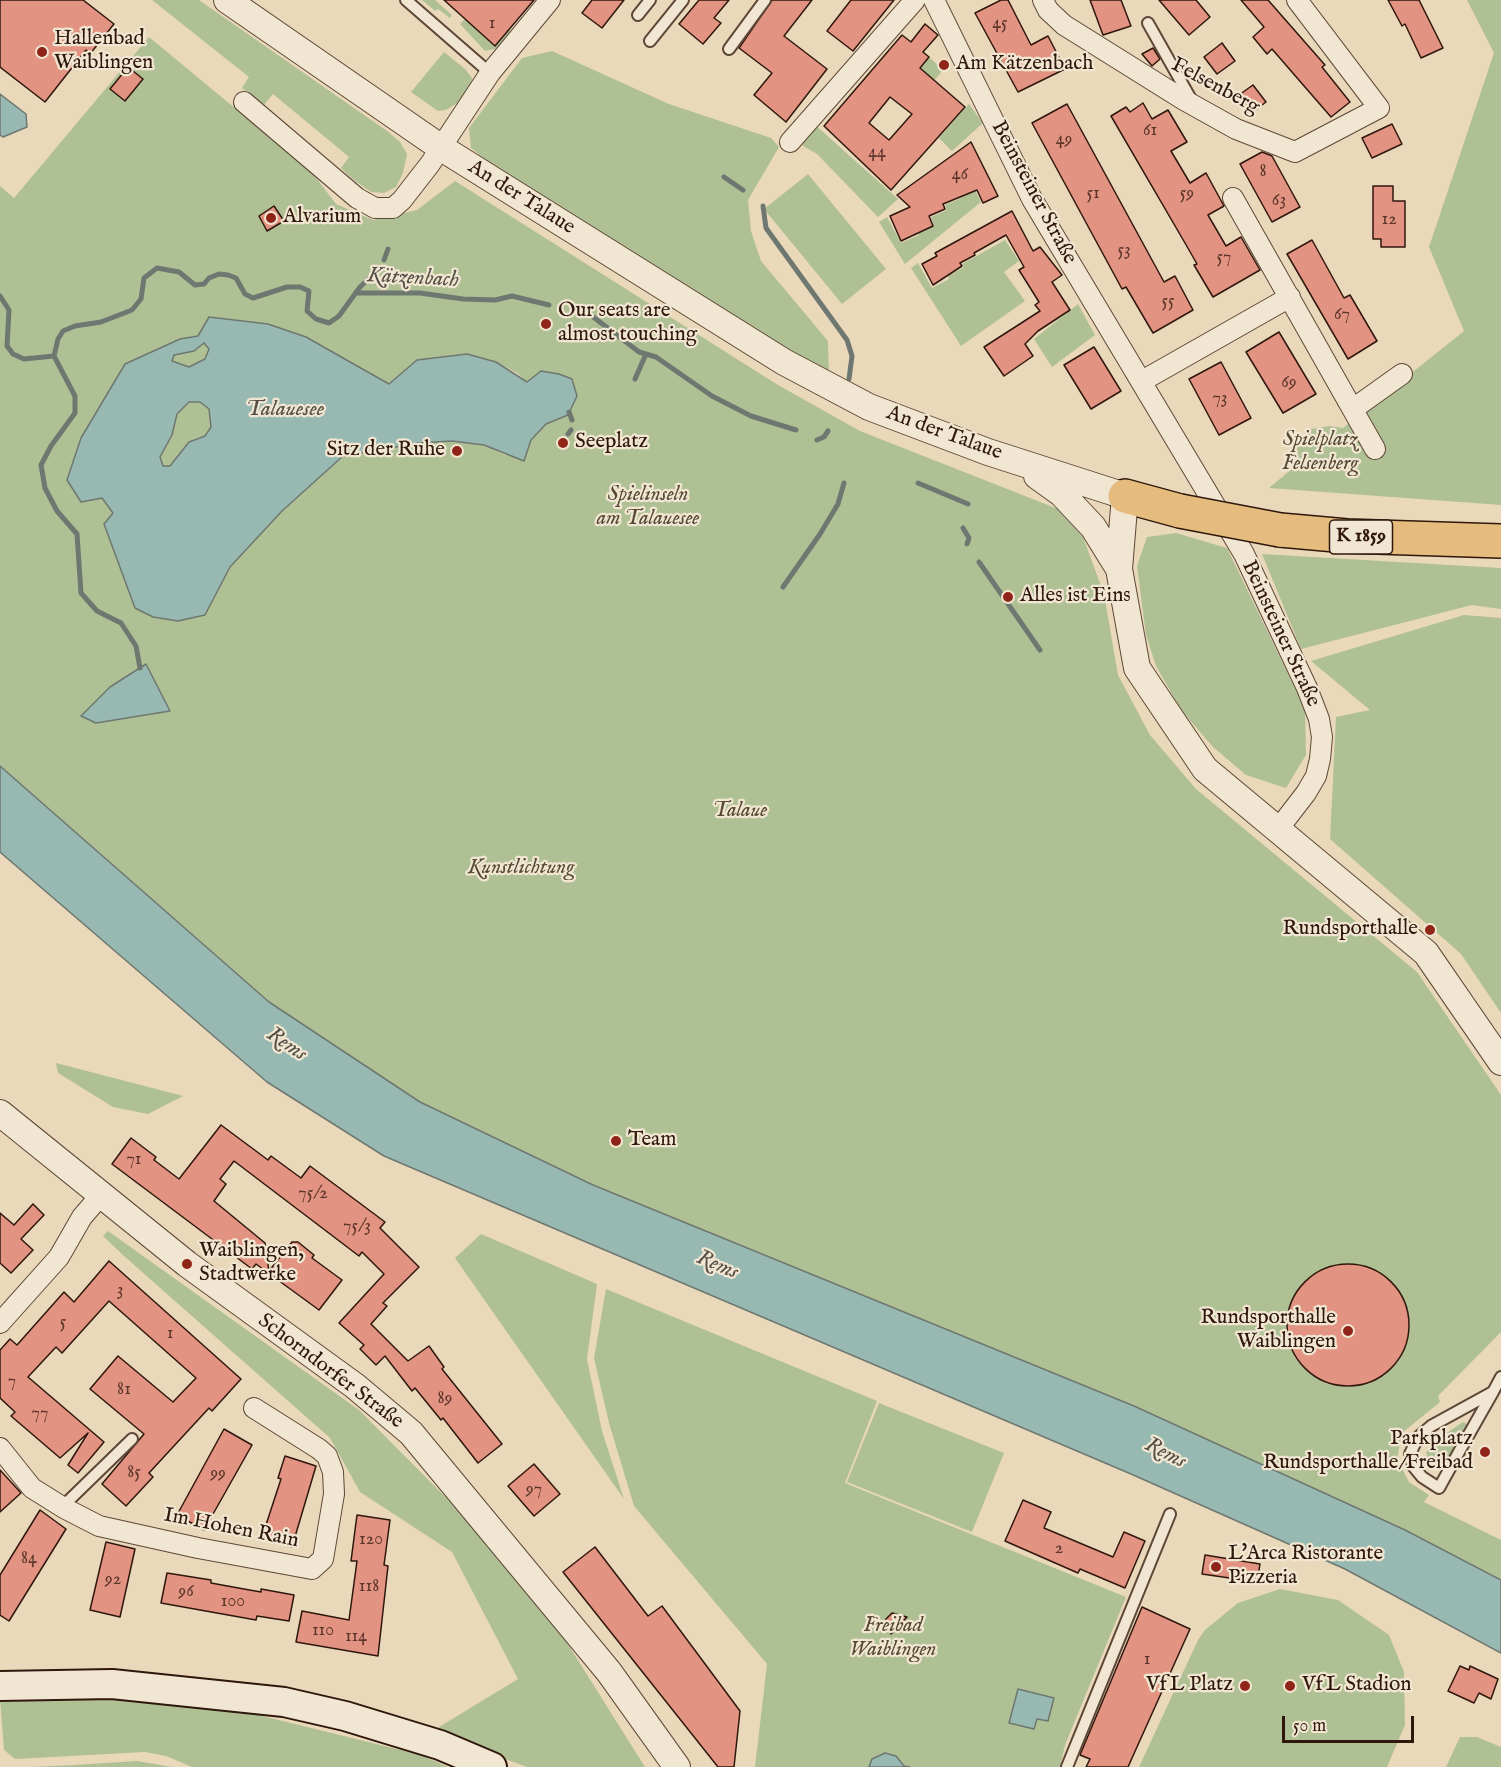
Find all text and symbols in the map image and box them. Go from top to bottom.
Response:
house number: 1 [489,13,495,35]
house number: 45 [992,13,1008,35]
place label: Hallenbad Waiblingen [54,27,153,77]
marker: Hallenbad Waiblingen [35,45,49,59]
place label: Am Kätzenbach [956,52,1093,78]
street label: Felsenberg [1166,53,1264,121]
marker: Am Kätzenbach [937,58,951,72]
street label: Beinsteiner Straße [985,117,1081,269]
house number: 61 [1143,120,1157,142]
house number: 49 [1056,129,1072,151]
house number: 44 [868,142,886,164]
street label: An der Talaue [463,155,579,241]
house number: 8 [1259,161,1267,183]
house number: 46 [952,164,968,186]
house number: 51 [1086,183,1100,205]
house number: 59 [1180,183,1194,205]
house number: 63 [1272,190,1286,212]
place label: Alvarium [283,205,361,231]
house number: 12 [1381,209,1397,231]
marker: Alvarium [264,211,278,225]
house number: 53 [1117,240,1131,262]
house number: 57 [1217,247,1231,269]
water label: Kätzenbach [366,263,460,295]
house number: 55 [1161,291,1175,313]
place label: Our seats are almost touching [558,299,697,349]
house number: 67 [1334,304,1350,326]
marker: Our seats are almost touching [539,317,553,331]
house number: 69 [1281,372,1297,394]
house number: 73 [1212,388,1228,410]
water label: Talauesee [246,397,324,423]
street label: An der Talaue [883,401,1005,467]
park label: Spielplatz Felsenberg [1282,428,1358,478]
place label: Seeplatz [575,430,648,456]
marker: Seeplatz [556,436,570,450]
place label: Sitz der Ruhe [327,438,445,464]
marker: Sitz der Ruhe [450,444,464,458]
park label: Spielinseln am Talauesee [597,483,699,533]
road number: K 1859 [1330,520,1392,554]
street label: Beinsteiner Straße [1235,557,1325,711]
place label: Alles ist Eins [1020,584,1131,610]
marker: Alles ist Eins [1001,590,1015,604]
park label: Talaue [713,799,767,825]
park label: Kunstlichtung [468,856,574,882]
place label: Rundsporthalle [1283,917,1418,943]
marker: Rundsporthalle [1423,923,1437,937]
water label: Rems [261,1022,311,1068]
place label: Team [628,1128,676,1154]
marker: Team [609,1134,623,1148]
house number: 71 [126,1149,142,1171]
house number: 75/2 [298,1183,328,1205]
house number: 75/3 [343,1216,371,1238]
place label: Waiblingen, Stadtwerke [199,1239,304,1289]
water label: Rems [692,1245,742,1287]
marker: Waiblingen, Stadtwerke [180,1257,194,1271]
house number: 3 [117,1280,123,1302]
place label: Rundsporthalle Waiblingen [1201,1306,1336,1356]
street label: Schorndorfer Straße [252,1309,408,1435]
house number: 5 [60,1312,66,1334]
house number: 1 [167,1323,173,1345]
marker: Rundsporthalle Waiblingen [1341,1324,1355,1338]
house number: 7 [8,1371,16,1393]
house number: 81 [117,1379,131,1401]
house number: 89 [438,1388,452,1410]
house number: 77 [32,1403,48,1425]
place label: Parkplatz Rundsporthalle/Freibad [1263,1427,1473,1477]
water label: Rems [1140,1432,1190,1476]
marker: Parkplatz Rundsporthalle/Freibad [1478,1445,1492,1459]
house number: 85 [127,1462,141,1484]
house number: 99 [210,1463,226,1485]
house number: 97 [526,1479,542,1501]
street label: Im Hohen Rain [161,1504,301,1554]
house number: 120 [359,1529,383,1551]
house number: 2 [1055,1538,1063,1560]
place label: L'Arca Ristorante Pizzeria [1228,1542,1383,1592]
house number: 84 [21,1548,37,1570]
marker: L'Arca Ristorante Pizzeria [1209,1560,1223,1574]
house number: 92 [105,1569,121,1591]
house number: 118 [359,1576,379,1598]
house number: 96 [178,1581,194,1603]
house number: 100 [221,1591,245,1613]
park label: Freibad Waiblingen [850,1614,936,1664]
house number: 110 [312,1620,334,1642]
house number: 114 [345,1626,367,1648]
house number: 1 [1144,1649,1150,1671]
place label: VfL Platz [1146,1673,1233,1699]
place label: VfL Stadion [1302,1673,1411,1699]
marker: VfL Platz [1238,1679,1252,1693]
marker: VfL Stadion [1283,1679,1297,1693]
scale bar [1285,1704,1417,1742]
text: 50 m [1293,1715,1326,1738]

